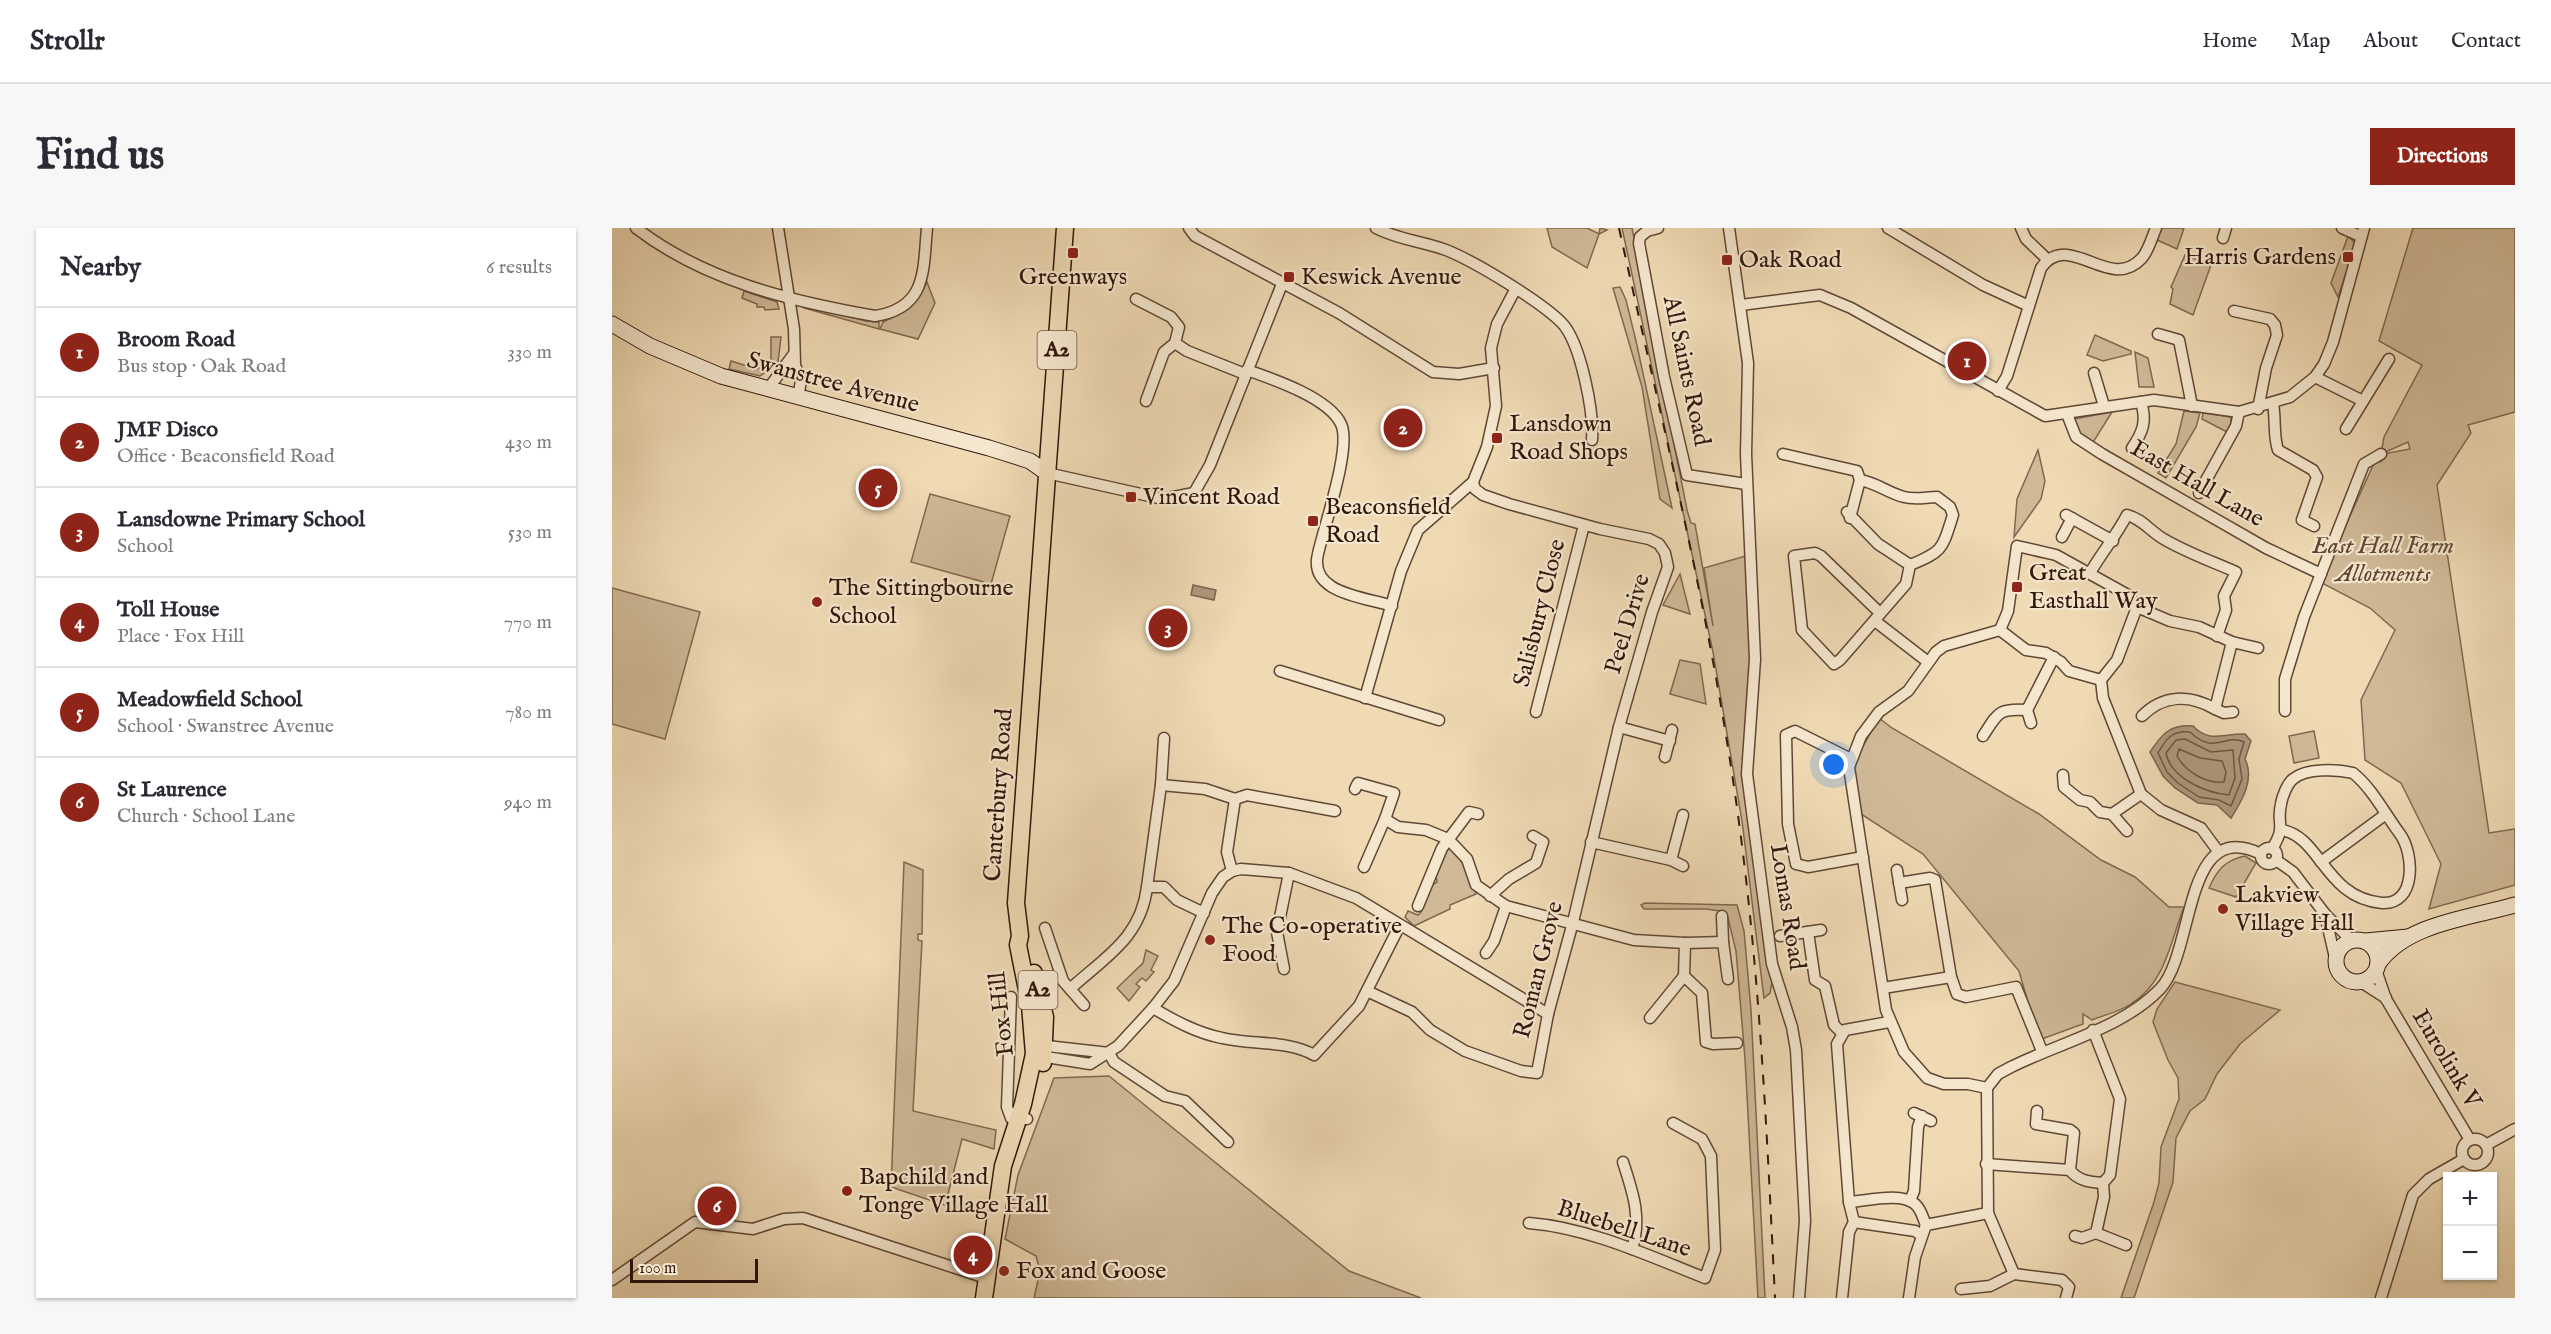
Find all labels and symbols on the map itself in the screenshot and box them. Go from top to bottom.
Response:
place label: Harris Gardens [2184,242,2336,273]
place label: Oak Road [1739,245,1842,276]
marker: Greenways [1066,246,1080,260]
marker: Harris Gardens [2341,250,2355,264]
marker: Oak Road [1720,253,1734,267]
place label: Greenways [1019,262,1127,293]
place label: Keswick Avenue [1301,262,1462,293]
marker: Keswick Avenue [1282,270,1296,284]
street label: All Saints Road [1655,292,1717,449]
road number: A2 [1038,331,1076,369]
pin: 1 [1948,338,1986,384]
street label: Swanstree Avenue [744,345,922,421]
pin: 2 [1384,406,1422,450]
place label: Lansdown Road Shops [1509,409,1628,468]
marker: Lansdown Road Shops [1490,431,1504,445]
street label: East Hall Lane [2125,433,2269,535]
pin: 5 [858,466,898,510]
place label: Vincent Road [1142,482,1280,513]
marker: Vincent Road [1124,490,1138,504]
place label: Beaconsfield Road [1325,492,1451,551]
marker: Beaconsfield Road [1306,514,1320,528]
park label: East Hall Farm Allotments [2311,531,2454,590]
street label: Salisbury Close [1507,536,1573,690]
place label: Great Easthall Way [2029,558,2158,617]
street label: Peel Drive [1598,570,1658,678]
place label: The Sittingbourne School [829,573,1014,632]
marker: Great Easthall Way [2010,580,2024,594]
marker: The Sittingbourne School [810,595,824,609]
pin: 3 [1148,606,1188,650]
street label: Canterbury Road [977,707,1021,883]
your location [1819,750,1848,779]
street label: Lomas Road [1762,842,1812,972]
place label: Lakview Village Hall [2234,880,2354,939]
street label: Roman Grove [1507,898,1571,1042]
marker: Lakview Village Hall [2216,902,2230,916]
place label: The Co-operative Food [1222,911,1402,970]
marker: The Co-operative Food [1203,933,1217,947]
street label: Fox Hill [982,970,1022,1058]
road number: A2 [1018,971,1058,1009]
street label: Eurolink V [2404,1004,2488,1115]
place label: Bapchild and Tonge Village Hall [859,1162,1049,1221]
pin: 6 [698,1184,736,1228]
marker: Bapchild and Tonge Village Hall [840,1184,854,1198]
street label: Bluebell Lane [1553,1193,1695,1265]
pin: 4 [954,1232,992,1278]
scale bar [630,1256,758,1284]
place label: Fox and Goose [1016,1256,1166,1287]
marker: Fox and Goose [997,1264,1011,1278]

